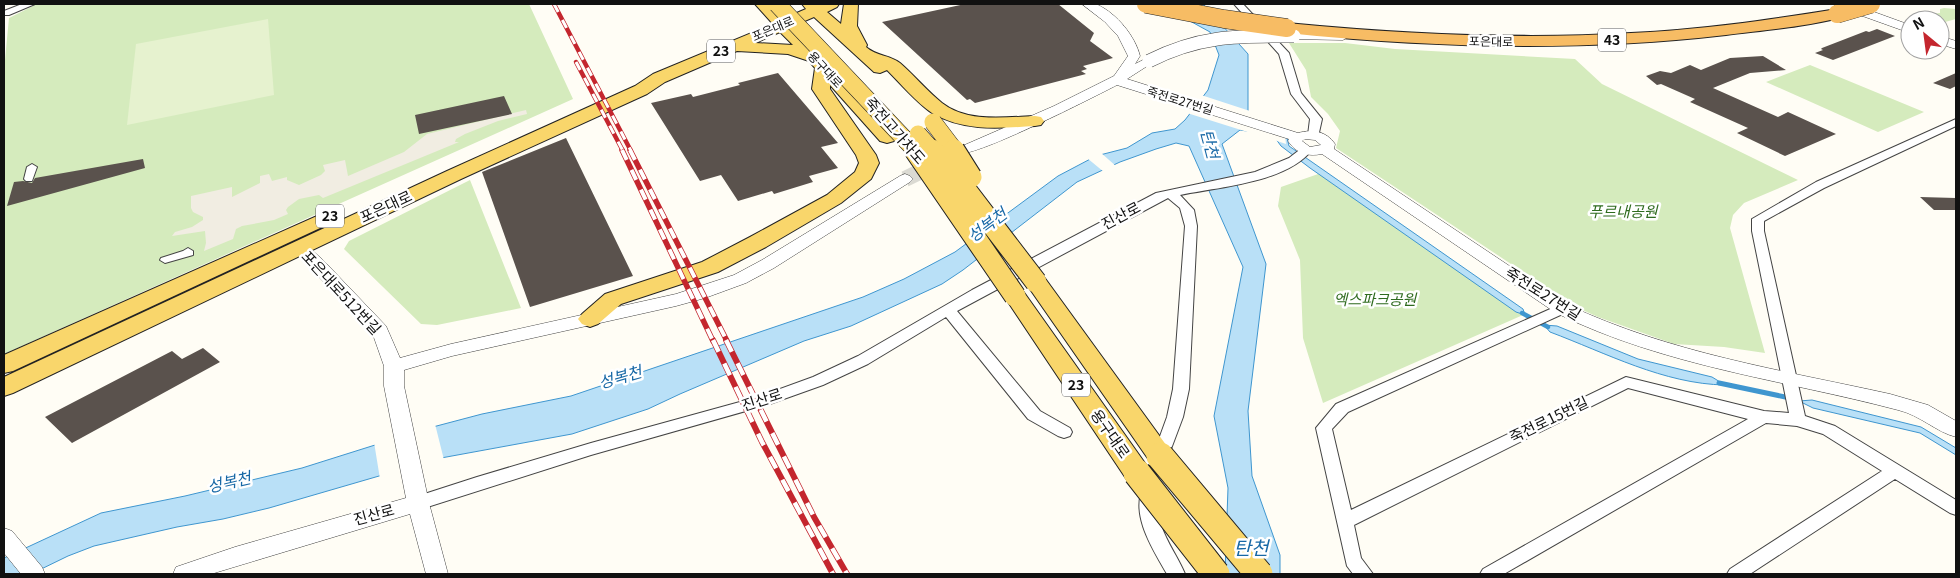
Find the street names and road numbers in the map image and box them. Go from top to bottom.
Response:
street label: 포은대로 [749,11,796,44]
road number: 43 [1598,28,1626,52]
street label: 포은대로 [1469,32,1513,49]
road number: 23 [707,40,735,62]
street label: 용구대로 [805,47,847,91]
street label: 죽전로27번길 [1145,81,1216,118]
street label: 죽전고가차도 [861,92,931,168]
street label: 포은대로 [356,184,415,227]
street label: 진산로 [1097,196,1144,234]
road number: 23 [316,205,344,228]
street label: 포은대로512번길 [298,245,387,339]
street label: 죽전로27번길 [1502,261,1586,324]
road number: 23 [1062,374,1090,396]
street label: 진산로 [739,382,784,415]
street label: 죽전로15번길 [1505,390,1591,447]
street label: 용구대로 [1087,405,1136,462]
street label: 진산로 [351,498,396,529]

